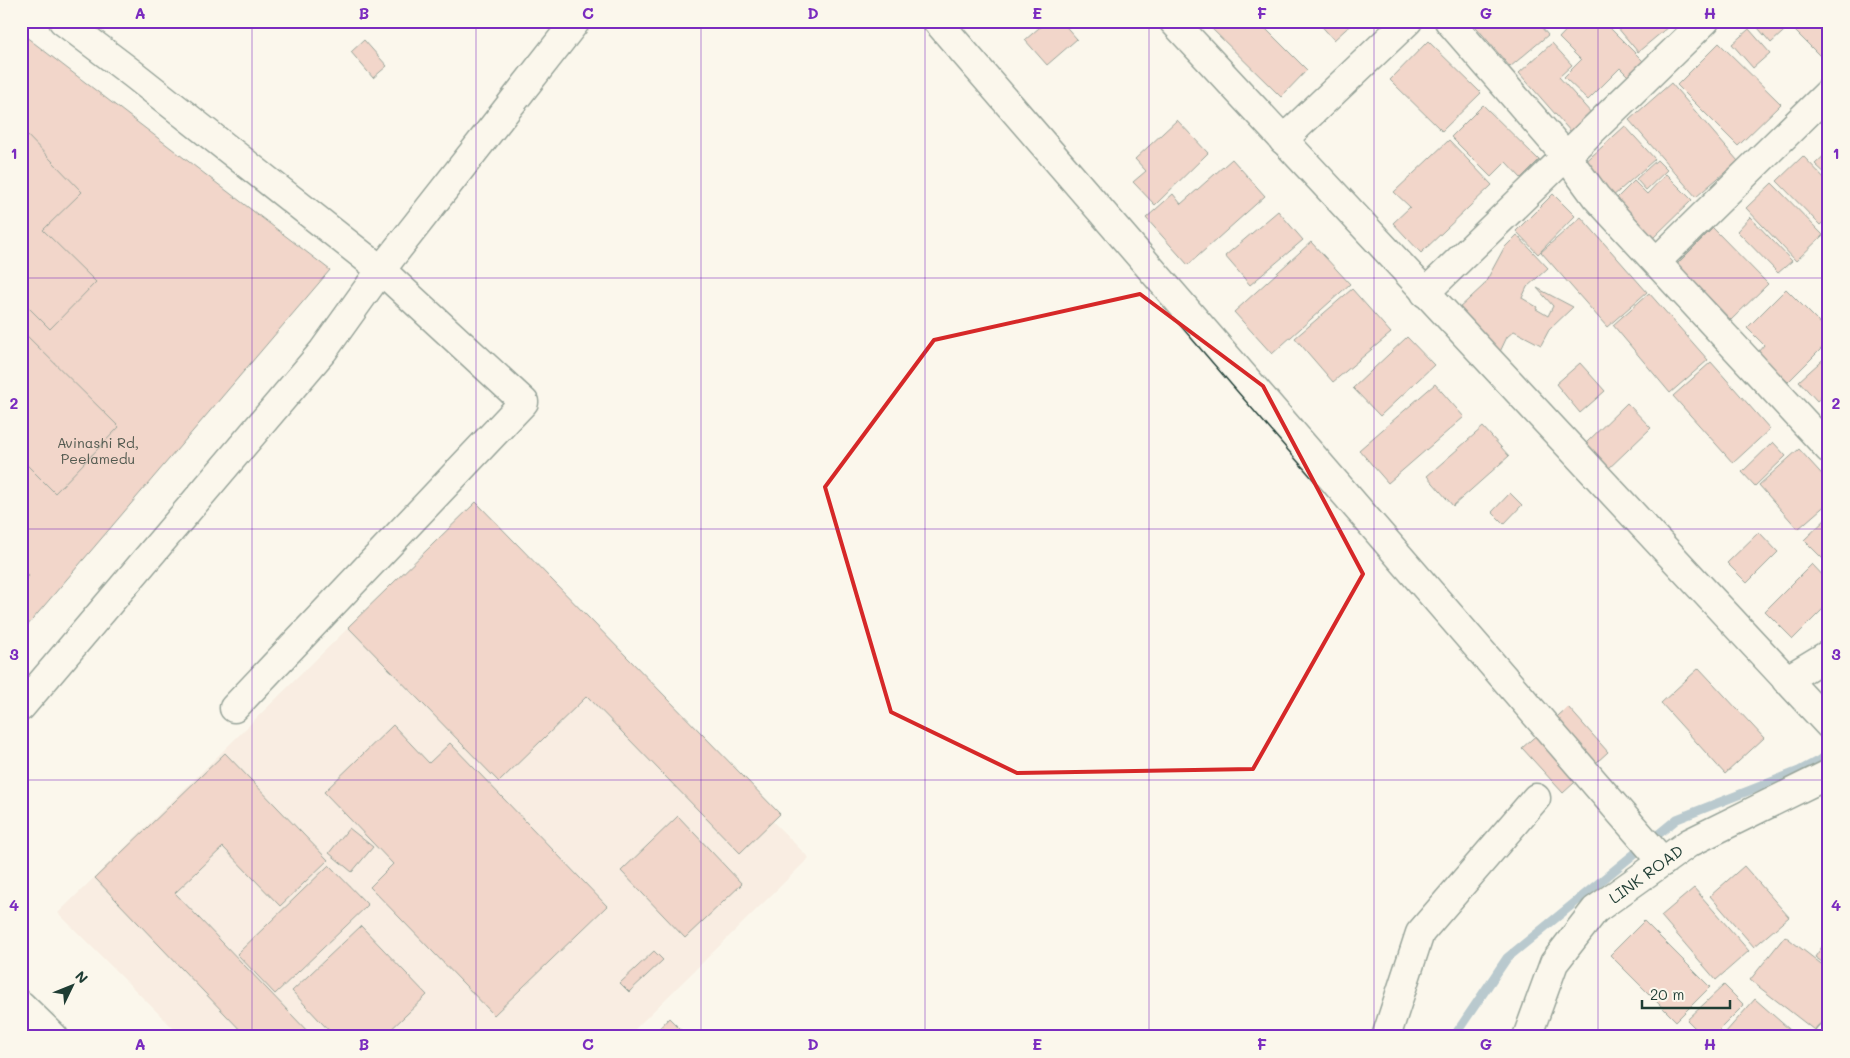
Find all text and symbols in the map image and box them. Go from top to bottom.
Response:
text: A [134,2,146,23]
text: B [359,2,369,23]
text: C [582,2,594,23]
text: D [807,2,819,23]
text: E [1032,2,1042,23]
text: F [1257,2,1267,23]
text: G [1480,2,1492,23]
text: H [1704,2,1716,23]
text: 1 [10,142,18,163]
text: 1 [1832,142,1840,163]
text: 2 [10,392,19,413]
text: 2 [1832,392,1841,413]
house number: Avinashi Rd, Peelamedu [57,433,139,468]
text: 3 [9,643,19,664]
text: 3 [1831,643,1841,664]
street label: LINK ROAD [1604,840,1687,908]
text: 4 [9,894,19,915]
text: 4 [1831,894,1841,915]
north arrow [48,960,98,1010]
text: N [71,966,92,987]
scale bar [1642,978,1730,1010]
text: 20 m [1650,984,1684,1004]
text: A [134,1033,146,1054]
text: B [359,1033,369,1054]
text: C [582,1033,594,1054]
text: D [807,1033,819,1054]
text: E [1032,1033,1042,1054]
text: F [1257,1033,1267,1054]
text: G [1480,1033,1492,1054]
text: H [1704,1033,1716,1054]

